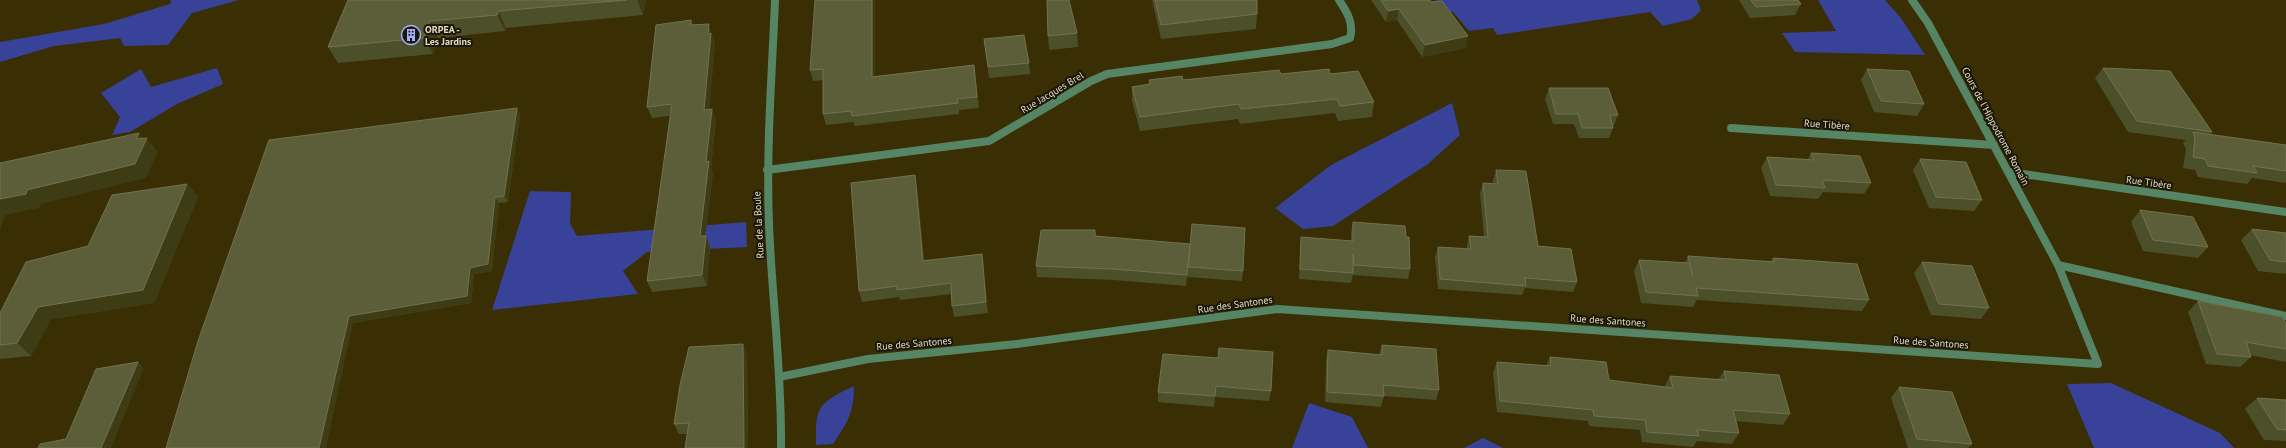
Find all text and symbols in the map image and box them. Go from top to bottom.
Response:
place label: ORPEA - Les Jardins [425,23,471,48]
building icon: ORPEA - Les Jardins [400,24,422,46]
street label: Cours de l'Hippodrome Romain [1959,65,2032,188]
street label: Rue Jacques Brel [1018,69,1086,116]
street label: Rue Tibère [1804,116,1850,133]
street label: Rue Tibère [2125,173,2173,192]
street label: Rue de la Boule [750,191,767,259]
street label: Rue des Santones [1197,293,1273,316]
street label: Rue des Santones [1570,311,1646,330]
street label: Rue des Santones [1893,333,1969,352]
street label: Rue des Santones [876,334,952,353]

